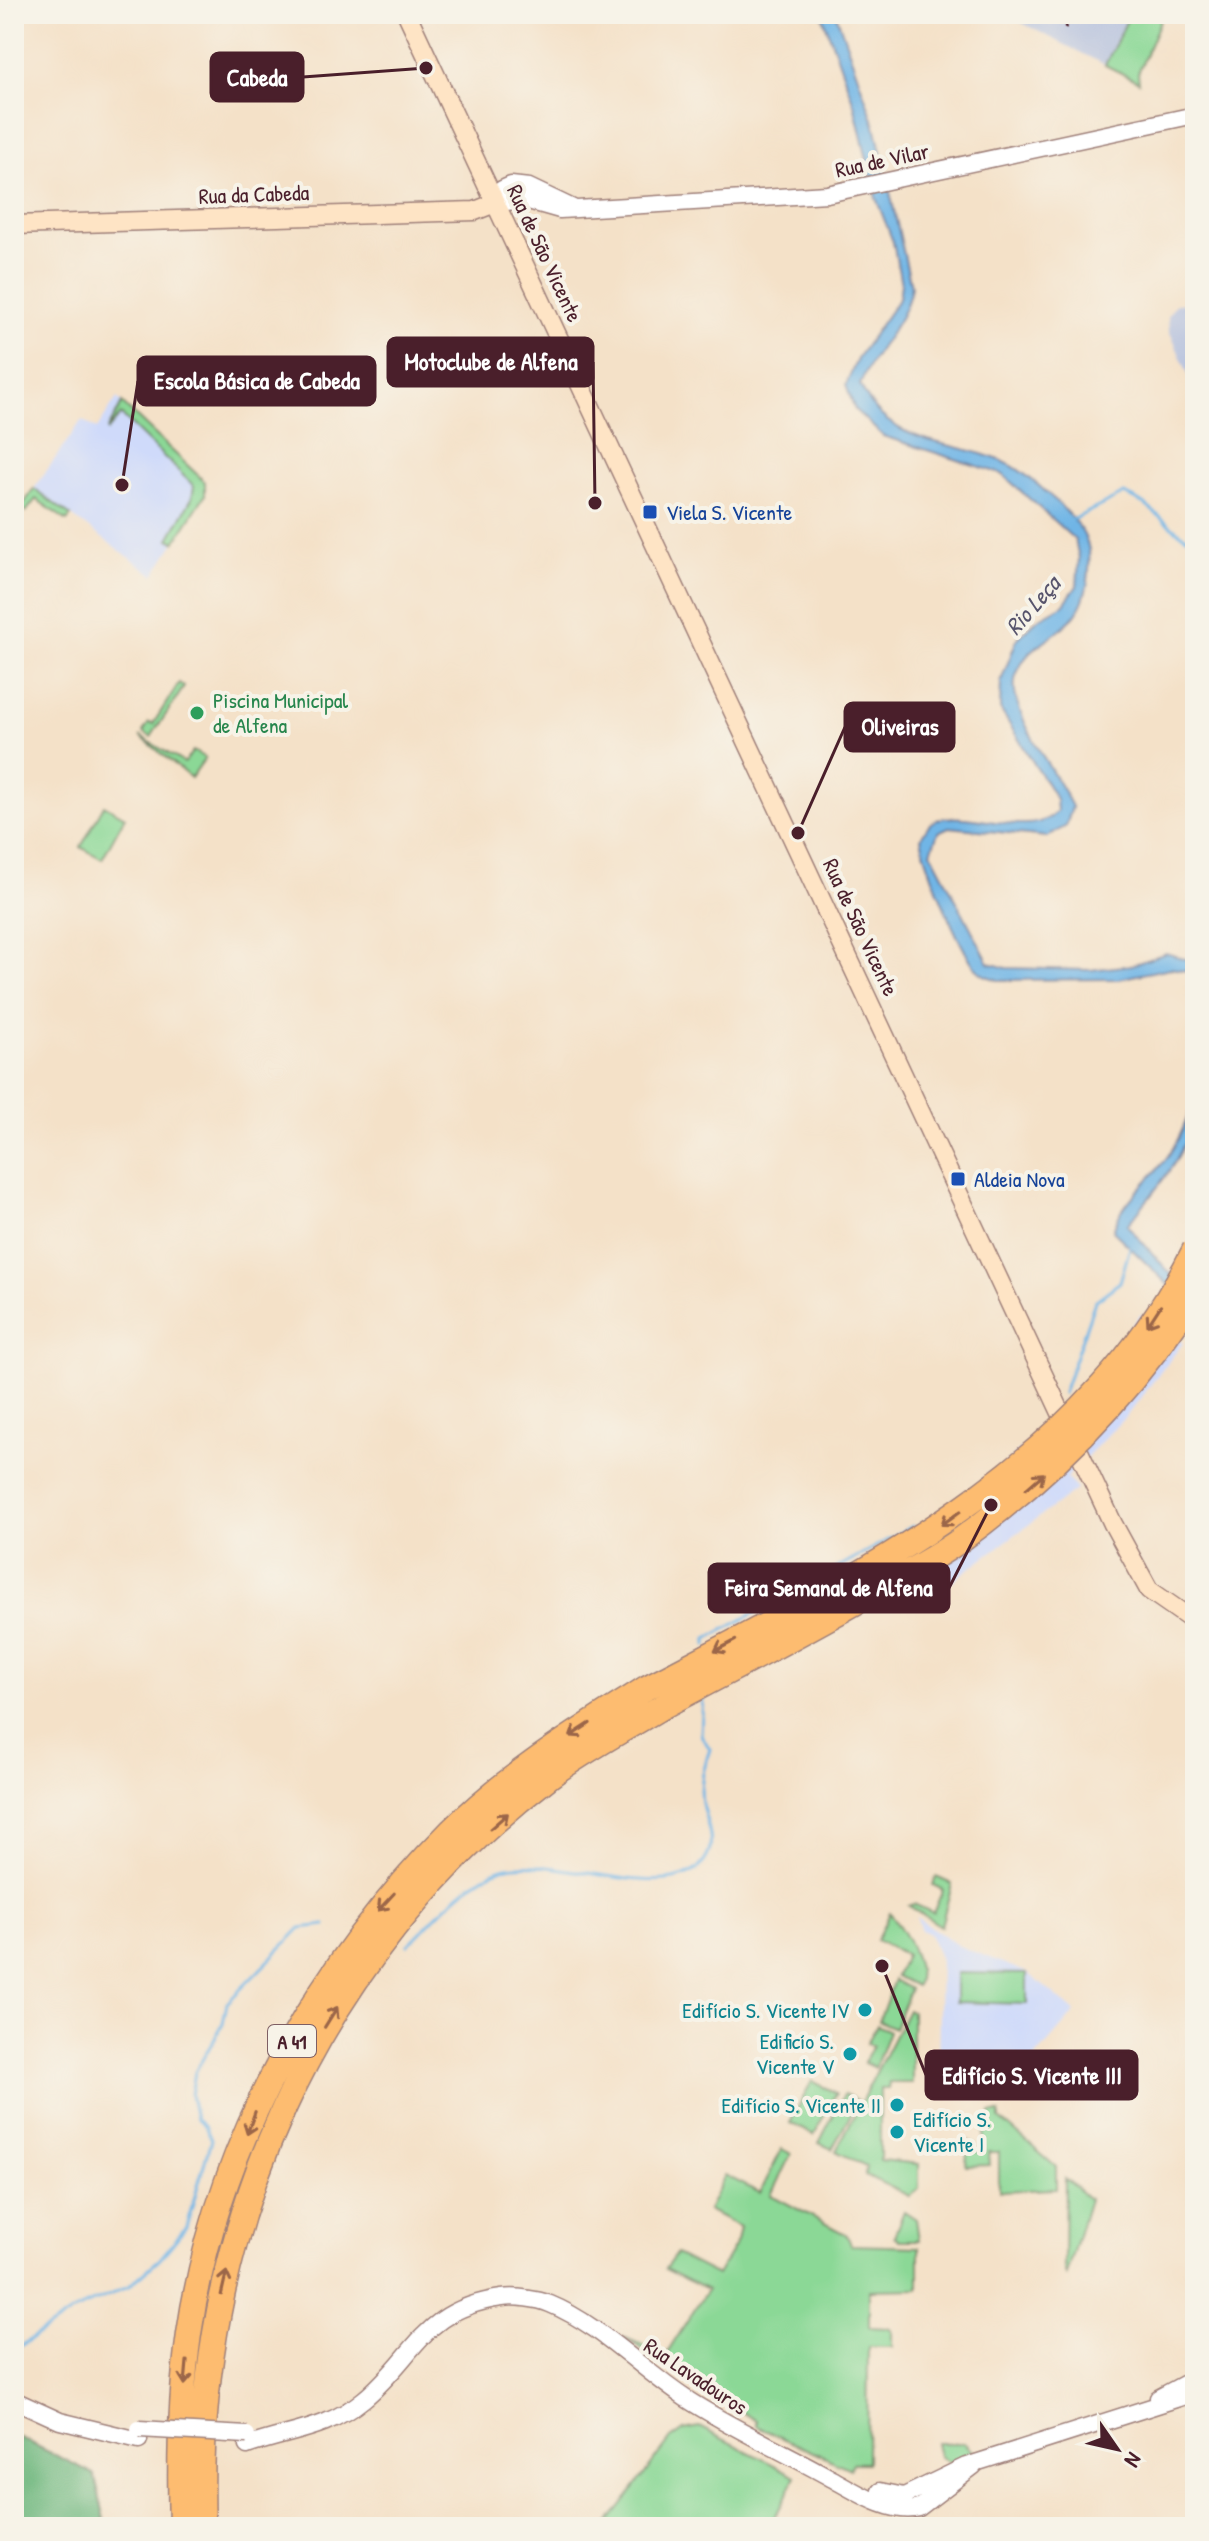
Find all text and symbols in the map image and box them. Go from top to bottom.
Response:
callout: Cabeda [211,53,303,101]
text: Cabeda [227,61,288,93]
street label: Rua de Vilar [832,135,932,185]
street label: Rua da Cabeda [198,177,310,211]
street label: Rua de São Vicente [500,179,590,327]
callout: Motoclube de Alfena [388,338,593,386]
text: Motoclube de Alfena [404,345,578,377]
callout: Escola Básica de Cabeda [138,357,375,405]
text: Escola Básica de Cabeda [154,364,360,396]
place label: Viela S. Vicente [666,497,793,527]
marker: Viela S. Vicente [641,503,659,521]
water label: Rio Leça [997,567,1068,641]
place label: Piscina Municipal de Alfena [213,685,348,740]
callout: Oliveiras [845,703,954,751]
marker: Piscina Municipal de Alfena [188,704,206,722]
text: Oliveiras [861,710,939,742]
street label: Rua de São Vicente [816,853,906,1001]
place label: Aldeia Nova [974,1164,1065,1194]
marker: Aldeia Nova [949,1170,967,1188]
one-way arrow [1146,1304,1162,1326]
one-way arrow [1025,1472,1045,1490]
one-way arrow [941,1509,962,1526]
callout: Feira Semanal de Alfena [709,1564,949,1612]
text: Feira Semanal de Alfena [724,1571,933,1603]
one-way arrow [714,1639,738,1654]
one-way arrow [570,1722,592,1739]
one-way arrow [489,1812,509,1830]
one-way arrow [377,1891,396,1911]
place label: Edifício S. Vicente IV [682,1995,850,2025]
marker: Edifício S. Vicente IV [856,2001,874,2019]
one-way arrow [323,2007,339,2029]
road number: A 41 [268,2025,316,2057]
place label: Edificío S. Vicente V [756,2026,835,2081]
marker: Edificío S. Vicente V [841,2045,859,2063]
callout: Edifício S. Vicente III [926,2051,1137,2099]
text: Edifício S. Vicente III [942,2059,1122,2091]
place label: Edifício S. Vicente II [721,2090,881,2120]
marker: Edifício S. Vicente II [888,2096,906,2114]
place label: Edifício S. Vicente I [913,2104,991,2159]
one-way arrow [243,2110,257,2134]
marker: Edifício S. Vicente I [888,2123,906,2141]
one-way arrow [217,2271,232,2296]
street label: Rua Lavadouros [638,2330,754,2422]
one-way arrow [178,2359,193,2386]
north arrow [1077,2409,1157,2489]
text: N [1118,2447,1149,2474]

